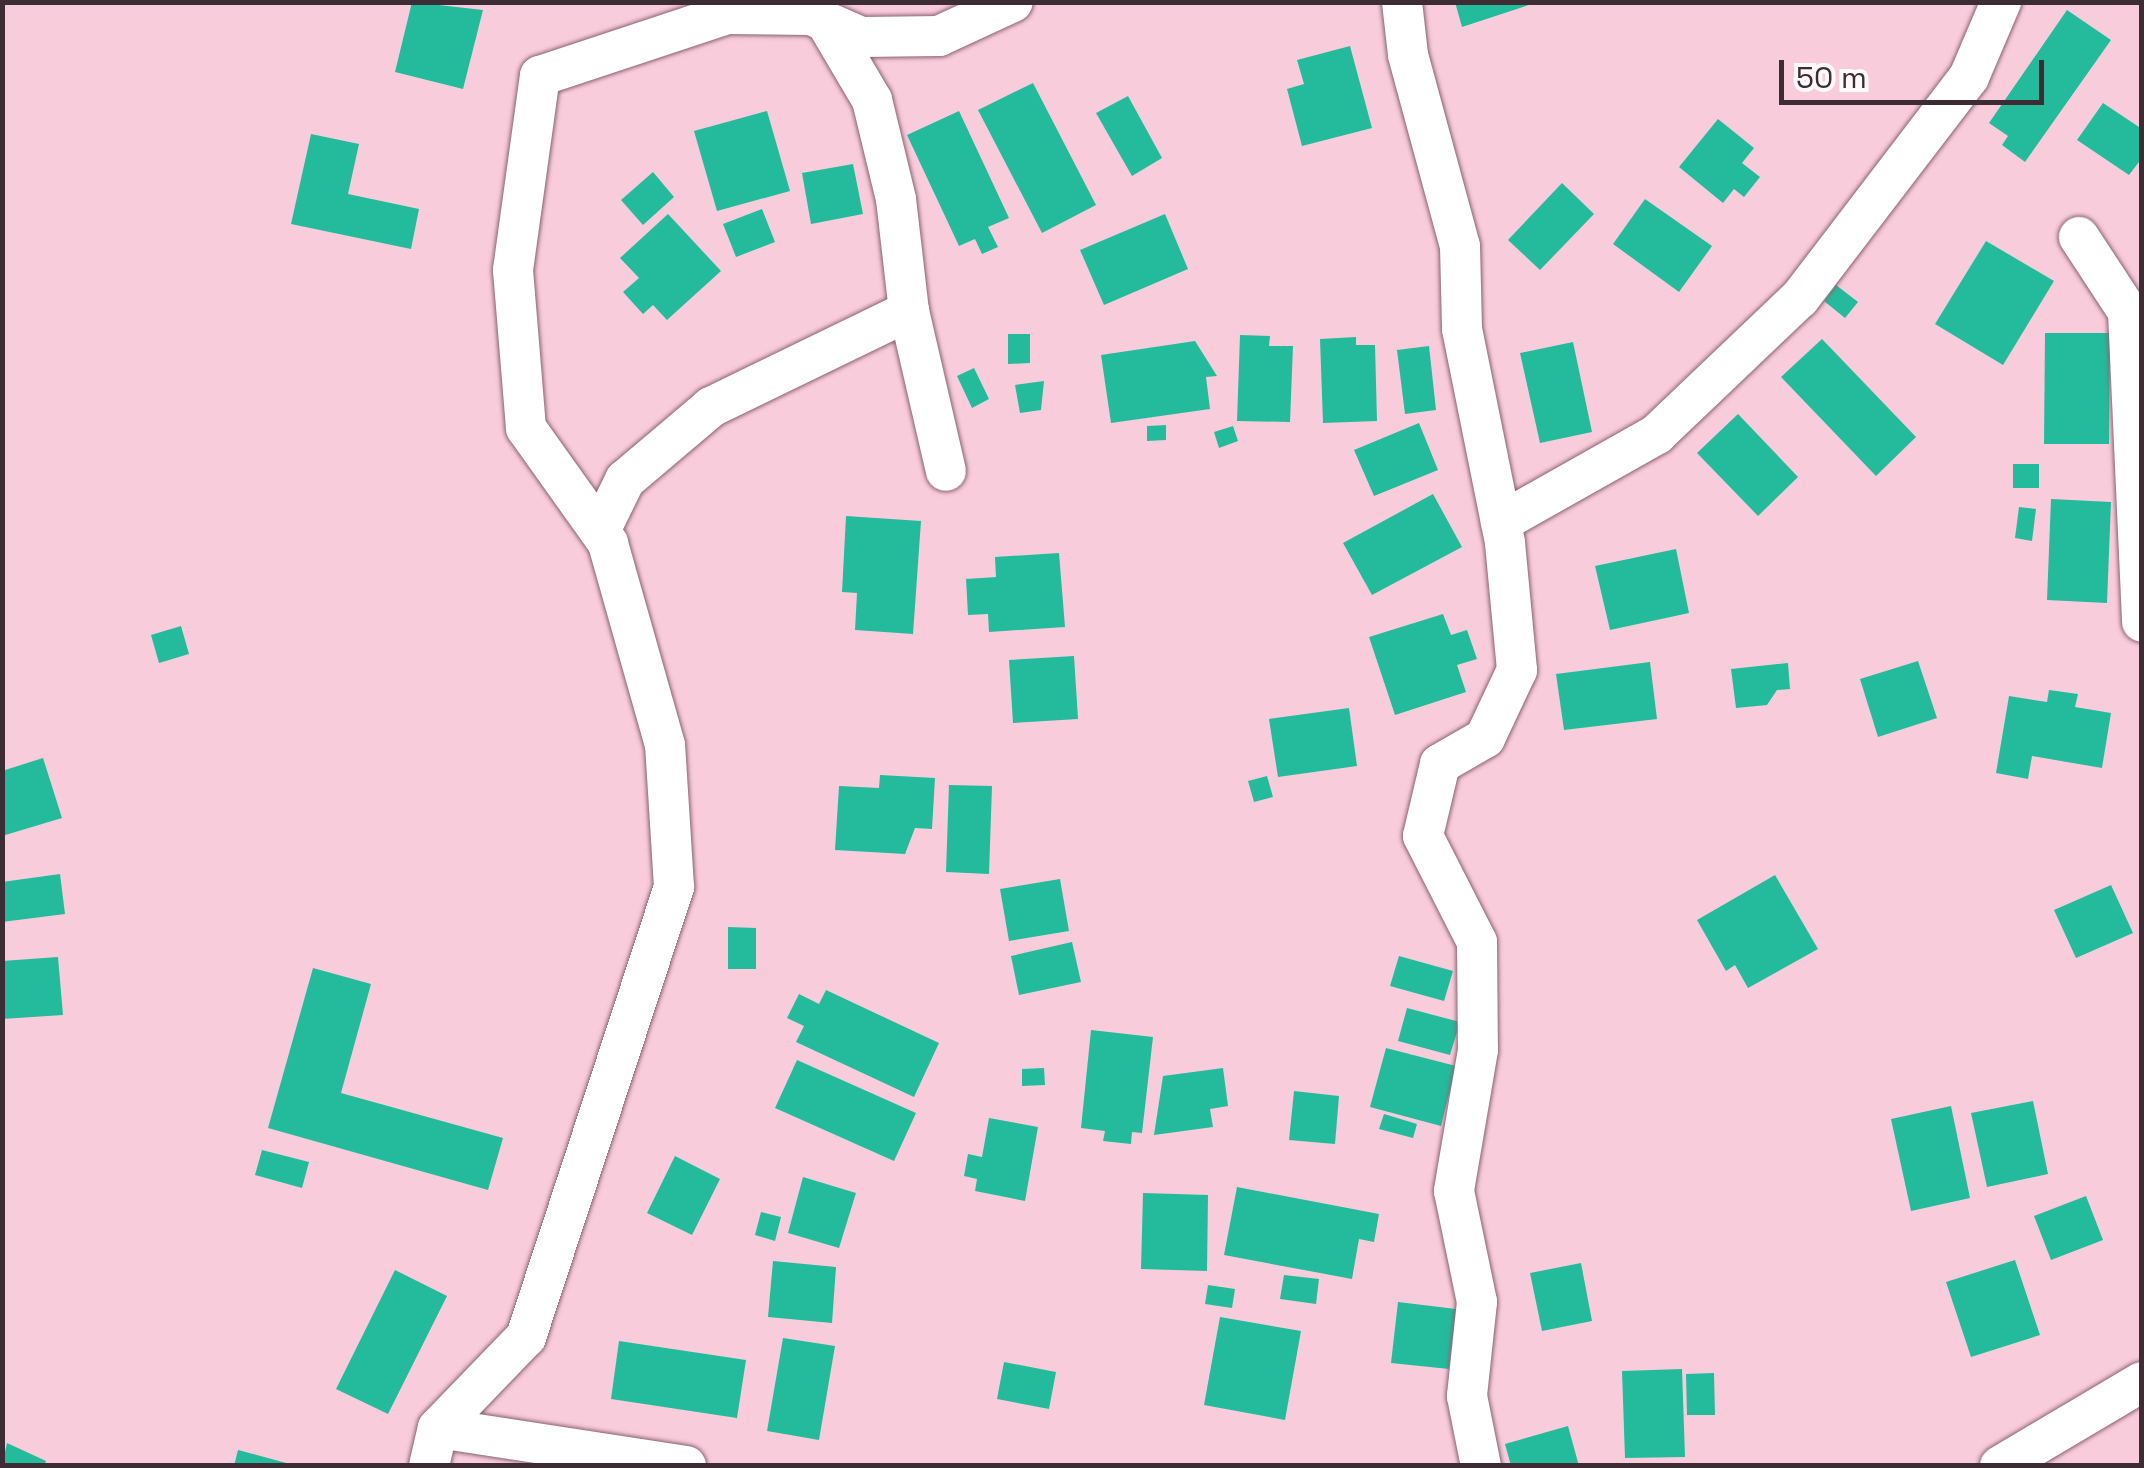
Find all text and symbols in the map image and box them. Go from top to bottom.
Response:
scale bar [1784,40,2049,102]
text: 50 m [1796,58,1867,97]

